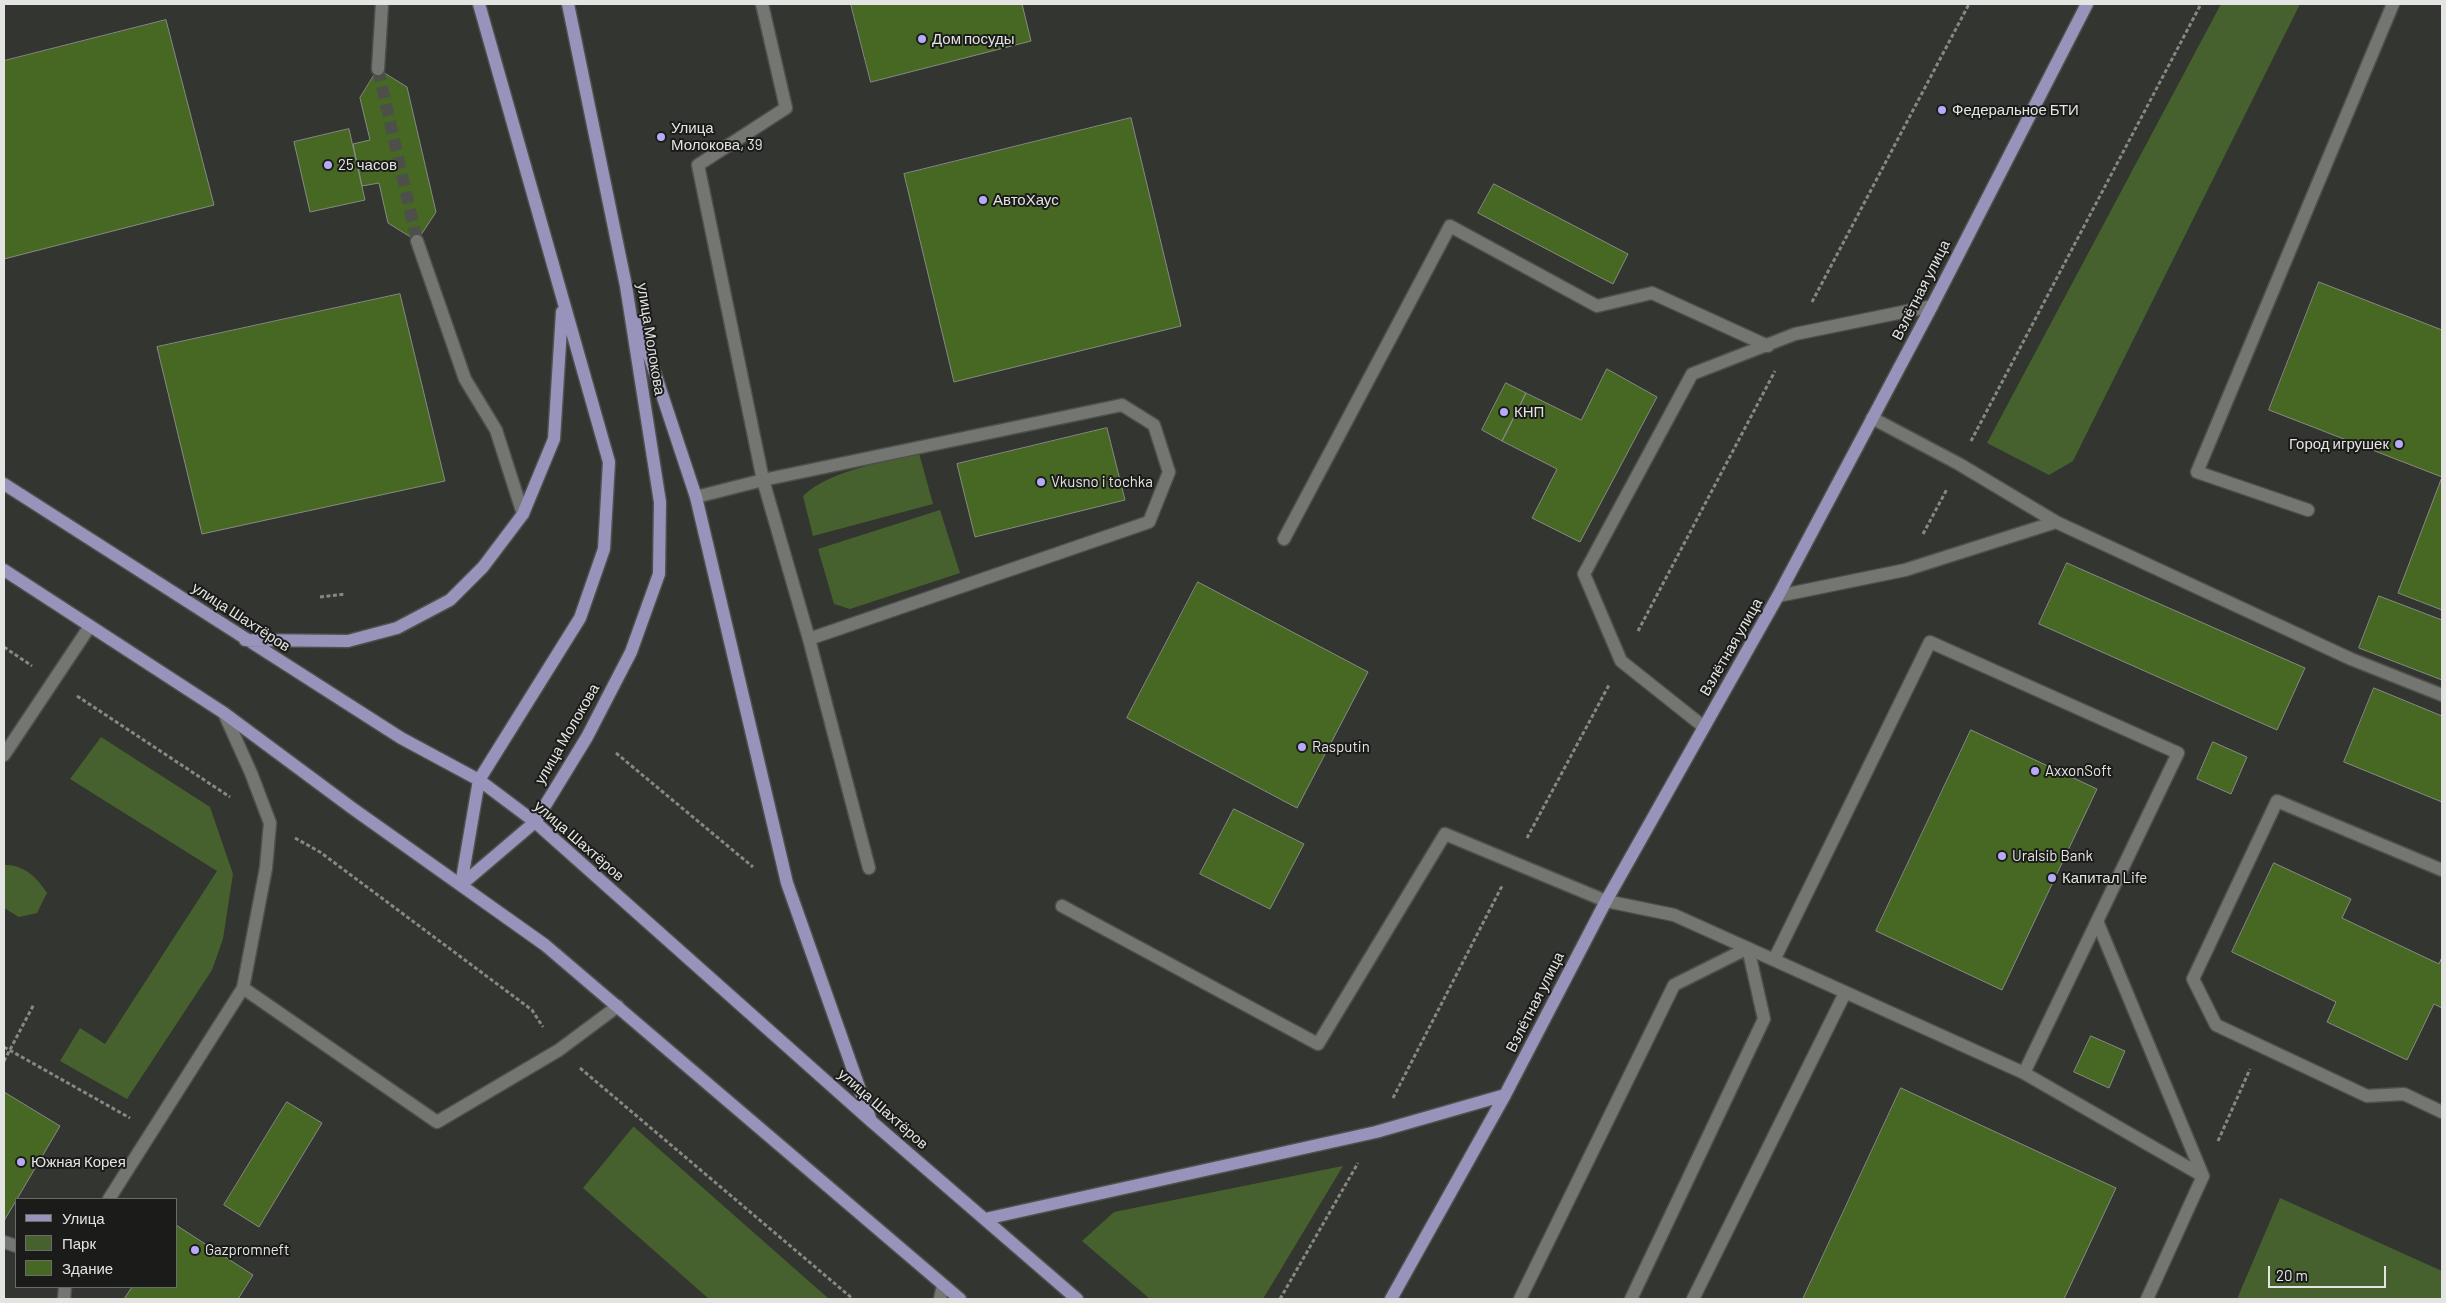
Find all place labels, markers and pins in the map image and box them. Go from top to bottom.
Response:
place label: Дом посуды [932,30,1014,48]
marker: Дом посуды [916,33,928,45]
place label: Федеральное БТИ [1952,101,2079,119]
marker: Федеральное БТИ [1936,104,1948,116]
place label: Улица Молокова, 39 [671,119,763,154]
marker: Улица Молокова, 39 [655,131,667,143]
place label: 25 часов [338,156,397,174]
marker: 25 часов [322,159,334,171]
place label: АвтоХаус [993,191,1059,209]
marker: АвтоХаус [977,194,989,206]
place label: КНП [1514,403,1544,421]
marker: КНП [1498,406,1510,418]
place label: Город игрушек [2289,435,2389,453]
marker: Город игрушек [2393,438,2405,450]
place label: Vkusno i tochka [1051,473,1153,491]
marker: Vkusno i tochka [1035,476,1047,488]
place label: Rasputin [1312,738,1370,756]
marker: Rasputin [1296,741,1308,753]
place label: AxxonSoft [2045,762,2112,780]
marker: AxxonSoft [2029,765,2041,777]
place label: Uralsib Bank [2012,847,2093,865]
marker: Uralsib Bank [1996,850,2008,862]
place label: Капитал Life [2062,869,2147,887]
marker: Капитал Life [2046,872,2058,884]
place label: Южная Корея [31,1153,126,1171]
marker: Южная Корея [15,1156,27,1168]
place label: Gazpromneft [205,1241,289,1259]
marker: Gazpromneft [189,1244,201,1256]

